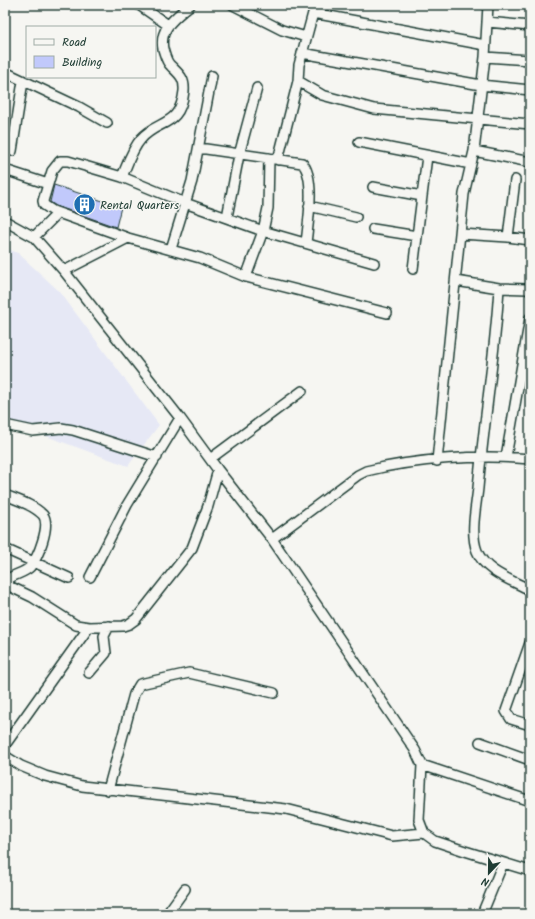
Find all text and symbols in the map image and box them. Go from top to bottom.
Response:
legend [26,26,156,78]
text: Road [62,33,87,52]
text: Building [62,53,102,72]
building icon: Rental Quarters [72,192,98,218]
place label: Rental Quarters [100,196,179,215]
north arrow [469,853,509,893]
text: N [479,872,492,891]

